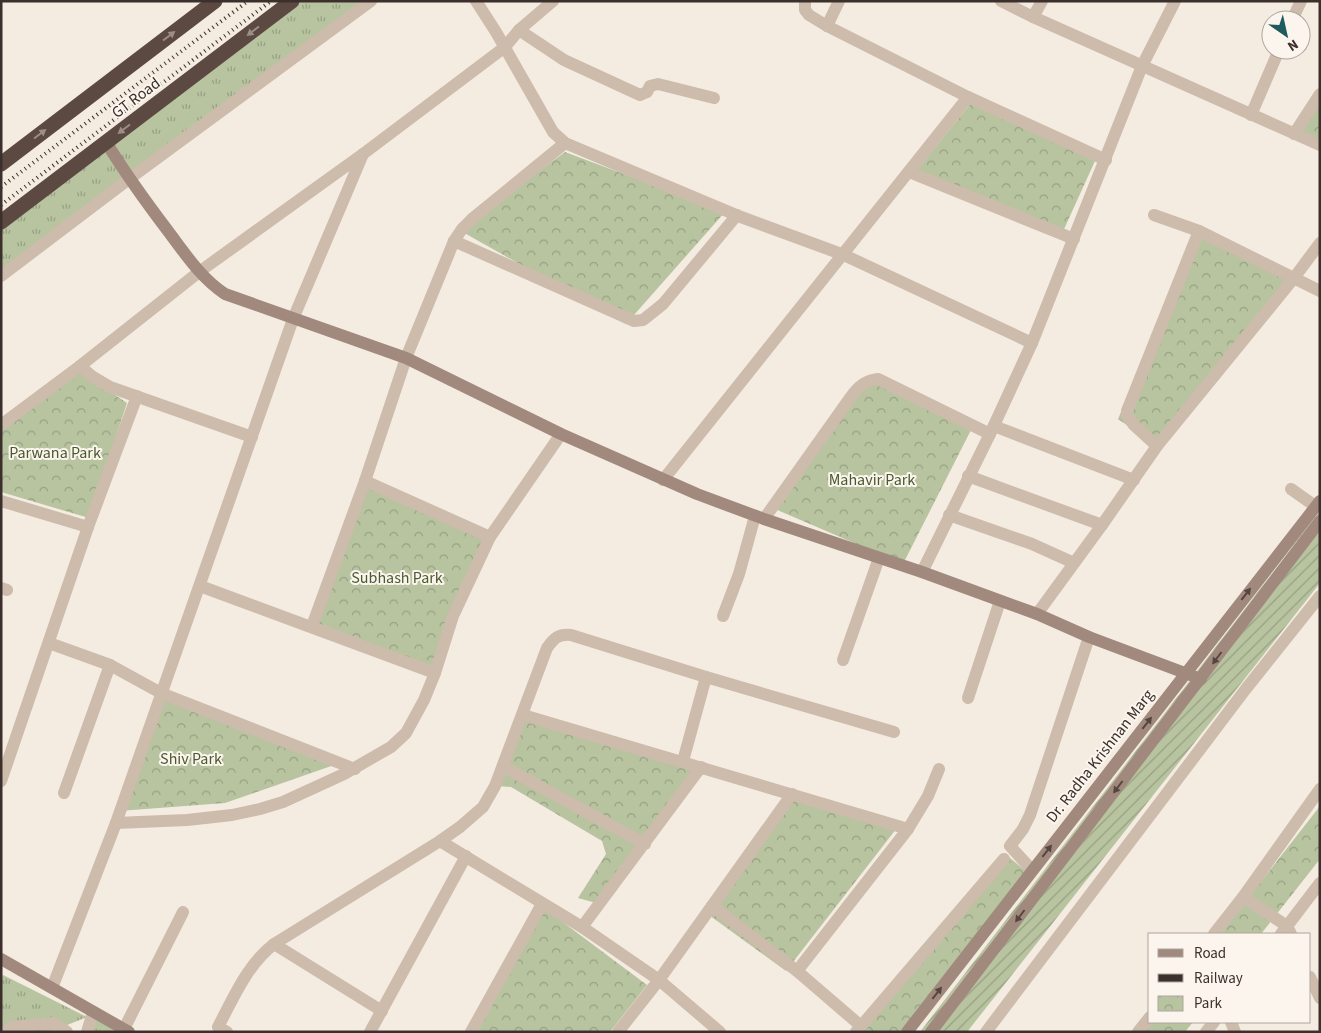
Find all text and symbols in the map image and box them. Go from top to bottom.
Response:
north arrow [1261,10,1311,60]
one-way arrow [247,25,260,36]
one-way arrow [162,30,175,41]
text: N [1283,34,1302,56]
street label: GT Road [107,72,165,124]
one-way arrow [117,124,131,134]
one-way arrow [33,129,47,139]
park label: Parwana Park [9,442,101,464]
park label: Mahavir Park [829,469,915,491]
park label: Subhash Park [351,567,443,589]
one-way arrow [1241,588,1252,601]
one-way arrow [1211,651,1222,664]
street label: Dr. Radha Krishnan Marg [1041,685,1159,827]
one-way arrow [1141,716,1152,729]
park label: Shiv Park [160,748,222,770]
one-way arrow [1113,780,1123,794]
one-way arrow [1042,844,1052,858]
one-way arrow [1014,909,1025,922]
legend [1148,933,1311,1023]
text: Road [1194,943,1226,964]
text: Railway [1194,968,1243,989]
one-way arrow [931,987,942,1000]
text: Park [1194,993,1223,1014]

